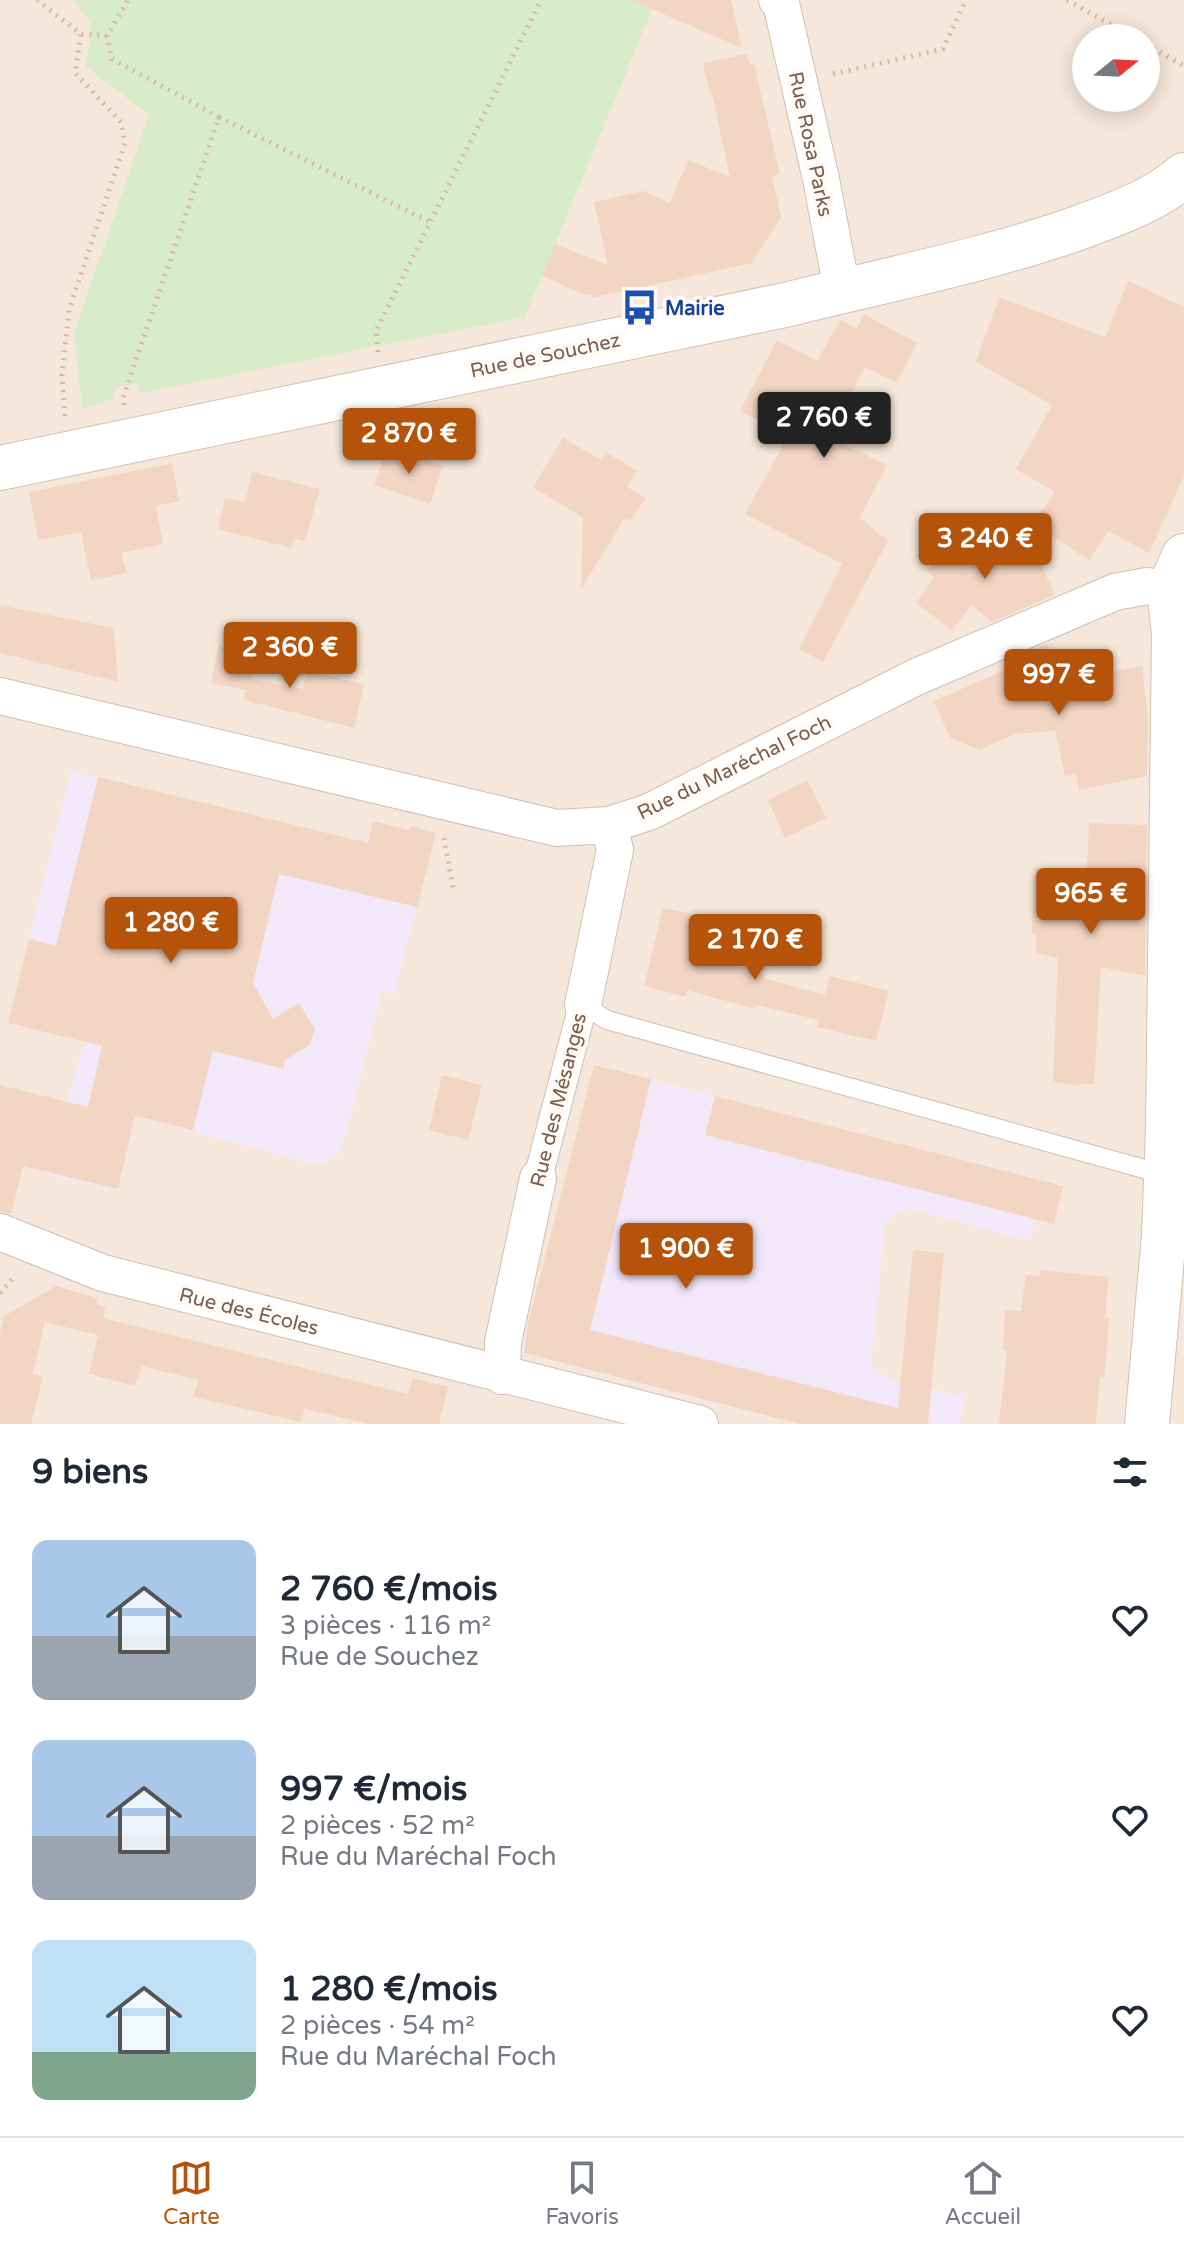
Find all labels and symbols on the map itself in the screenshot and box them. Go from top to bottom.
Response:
north arrow [1072,24,1160,112]
street label: Rue Rosa Parks [783,70,837,219]
bus stop icon: Mairie [620,289,658,327]
place label: Mairie [665,297,725,321]
street label: Rue de Souchez [468,328,622,384]
pin: 2 760 € [750,392,898,460]
pin: 2 870 € [335,408,483,476]
pin: 3 240 € [911,513,1059,581]
pin: 2 360 € [216,622,364,690]
pin: 997 € [1003,649,1115,717]
street label: Rue du Maréchal Foch [634,710,835,825]
pin: 965 € [1035,868,1147,936]
pin: 1 280 € [97,897,245,965]
pin: 2 170 € [681,914,829,982]
street label: Rue des Mésanges [526,1011,592,1190]
pin: 1 900 € [612,1223,760,1291]
street label: Rue des Écoles [177,1282,321,1341]

